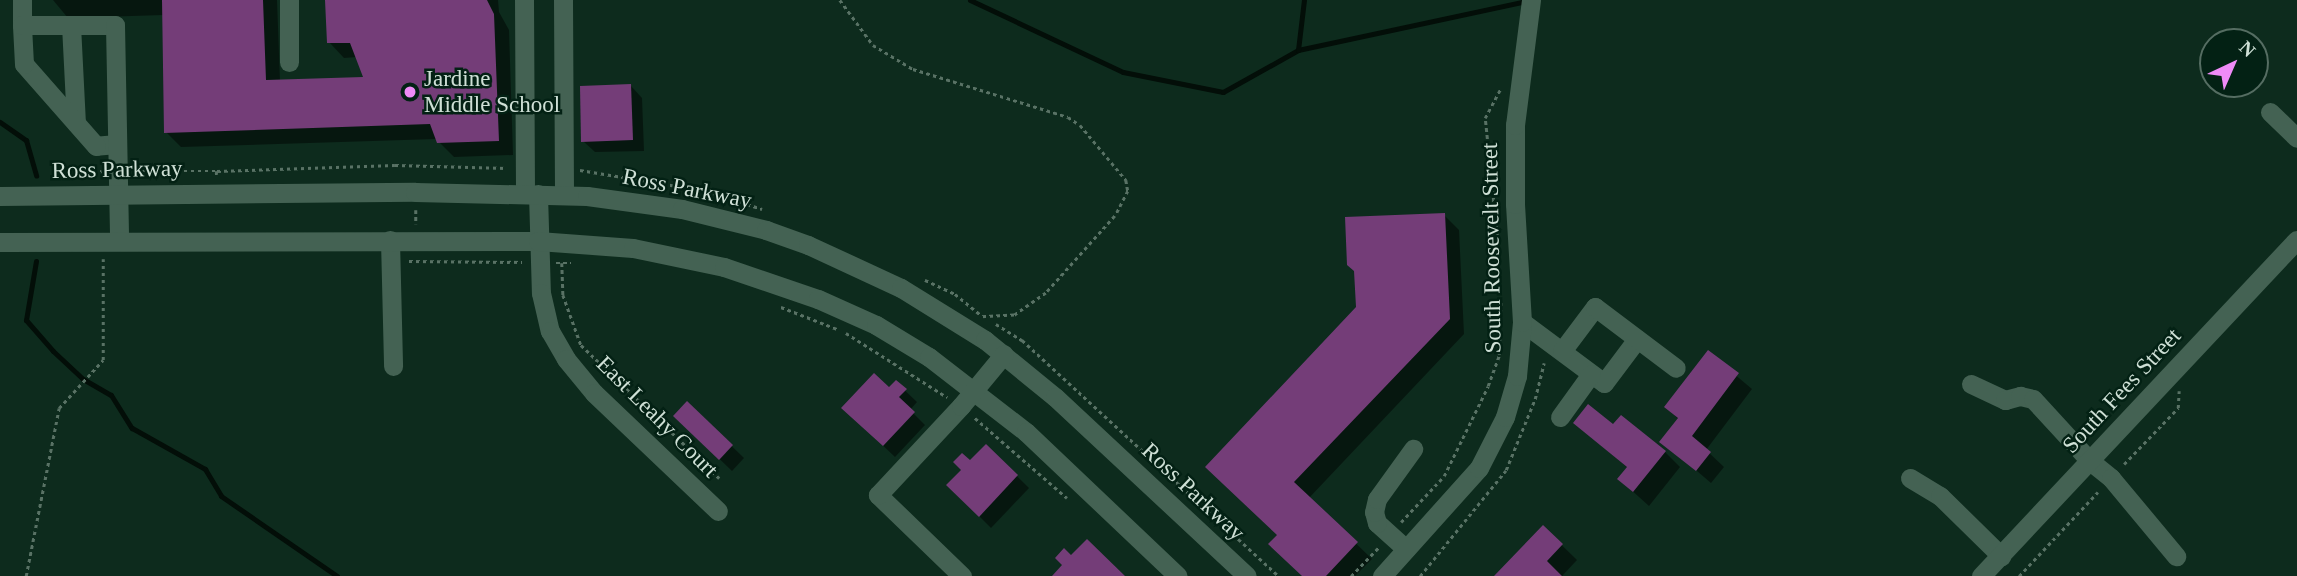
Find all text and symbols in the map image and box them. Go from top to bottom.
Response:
north arrow [2199,28,2269,98]
text: N [2235,37,2260,61]
place label: Jardine Middle School [424,65,560,119]
marker: Jardine Middle School [402,84,418,100]
street label: South Roosevelt Street [1476,142,1508,354]
street label: Ross Parkway [51,155,183,185]
street label: Ross Parkway [620,163,754,215]
street label: South Fees Street [2057,323,2187,459]
street label: East Leahy Court [590,350,724,484]
street label: Ross Parkway [1136,437,1250,547]

